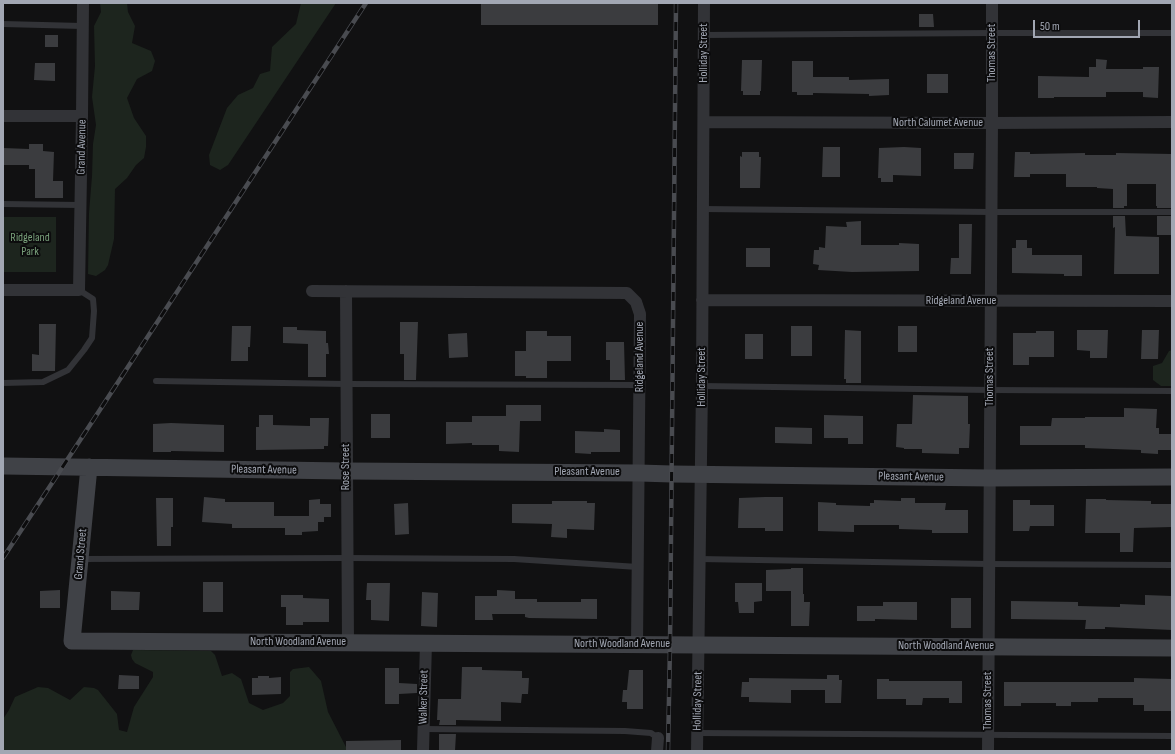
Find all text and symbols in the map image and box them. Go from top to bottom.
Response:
scale bar [1035,12,1142,38]
text: 50 m [1040,19,1060,34]
street label: Holliday Street [697,23,711,83]
street label: Thomas Street [985,24,999,82]
street label: North Calumet Avenue [893,116,983,130]
street label: Grand Avenue [74,119,90,175]
park label: Ridgeland Park [10,231,50,259]
street label: Ridgeland Avenue [926,294,996,308]
street label: Ridgeland Avenue [633,322,647,392]
street label: Holliday Street [695,347,709,407]
street label: Thomas Street [983,348,997,406]
street label: Rose Street [339,444,353,490]
street label: Pleasant Avenue [231,462,297,478]
street label: Pleasant Avenue [554,465,620,479]
street label: Pleasant Avenue [878,469,944,485]
street label: Grand Street [72,528,90,580]
street label: North Woodland Avenue [250,635,346,649]
street label: North Woodland Avenue [574,637,670,651]
street label: North Woodland Avenue [898,639,994,653]
street label: Walker Street [416,670,432,724]
street label: Holliday Street [690,671,706,731]
street label: Thomas Street [981,672,995,730]

